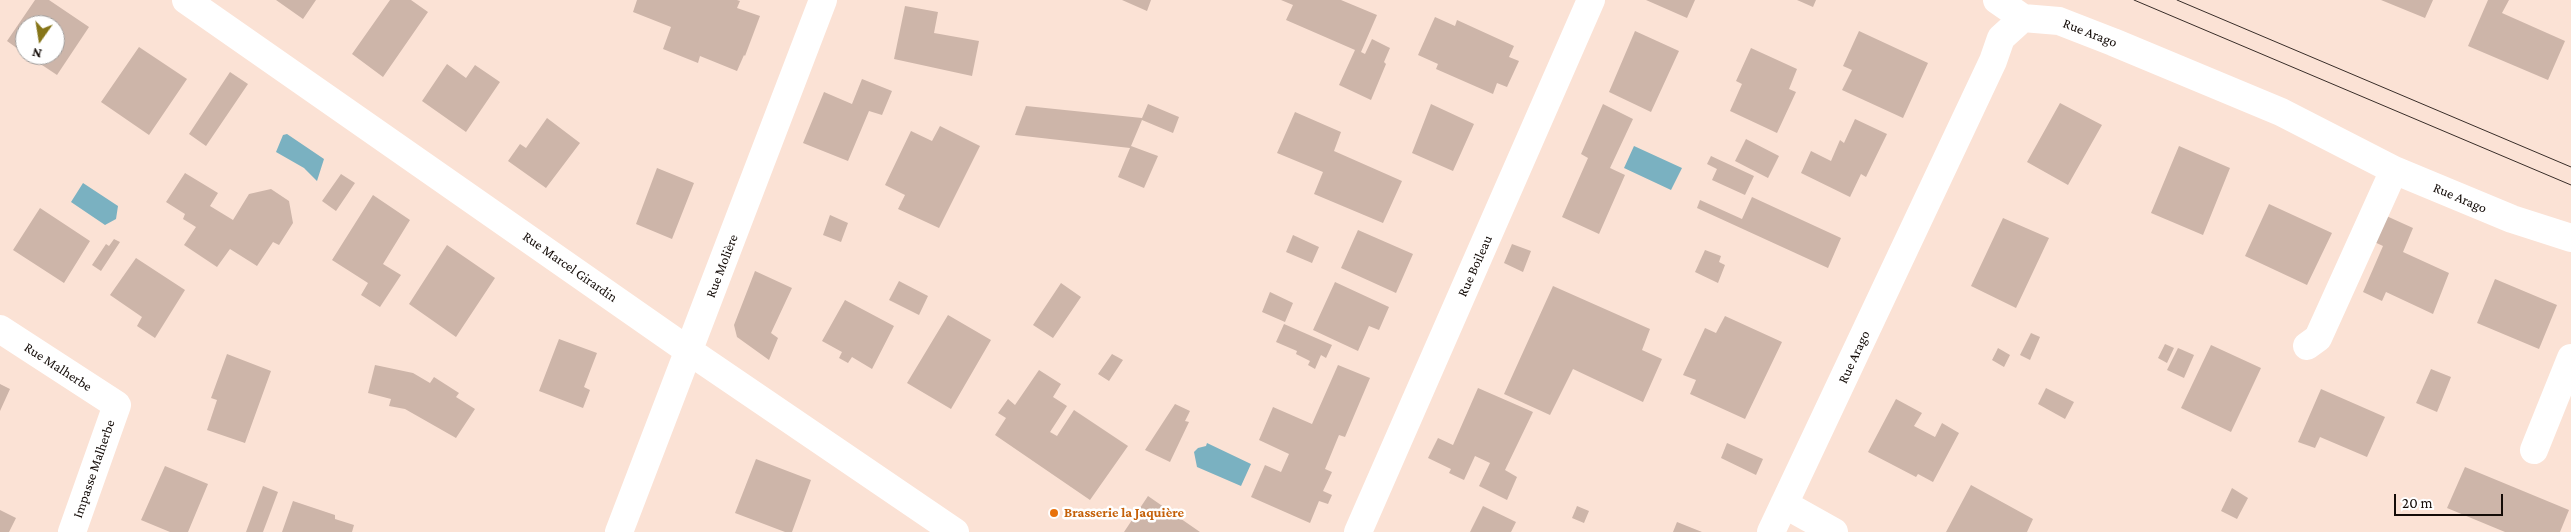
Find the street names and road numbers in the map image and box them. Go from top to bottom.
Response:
street label: Rue Arago [2061,15,2119,51]
street label: Rue Arago [2431,179,2489,217]
street label: Rue Marcel Girardin [519,228,621,306]
street label: Rue Molière [702,232,742,300]
street label: Rue Boileau [1454,233,1496,299]
street label: Rue Arago [1834,328,1874,386]
street label: Rue Malherbe [21,339,95,395]
street label: Impasse Malherbe [69,418,119,520]

